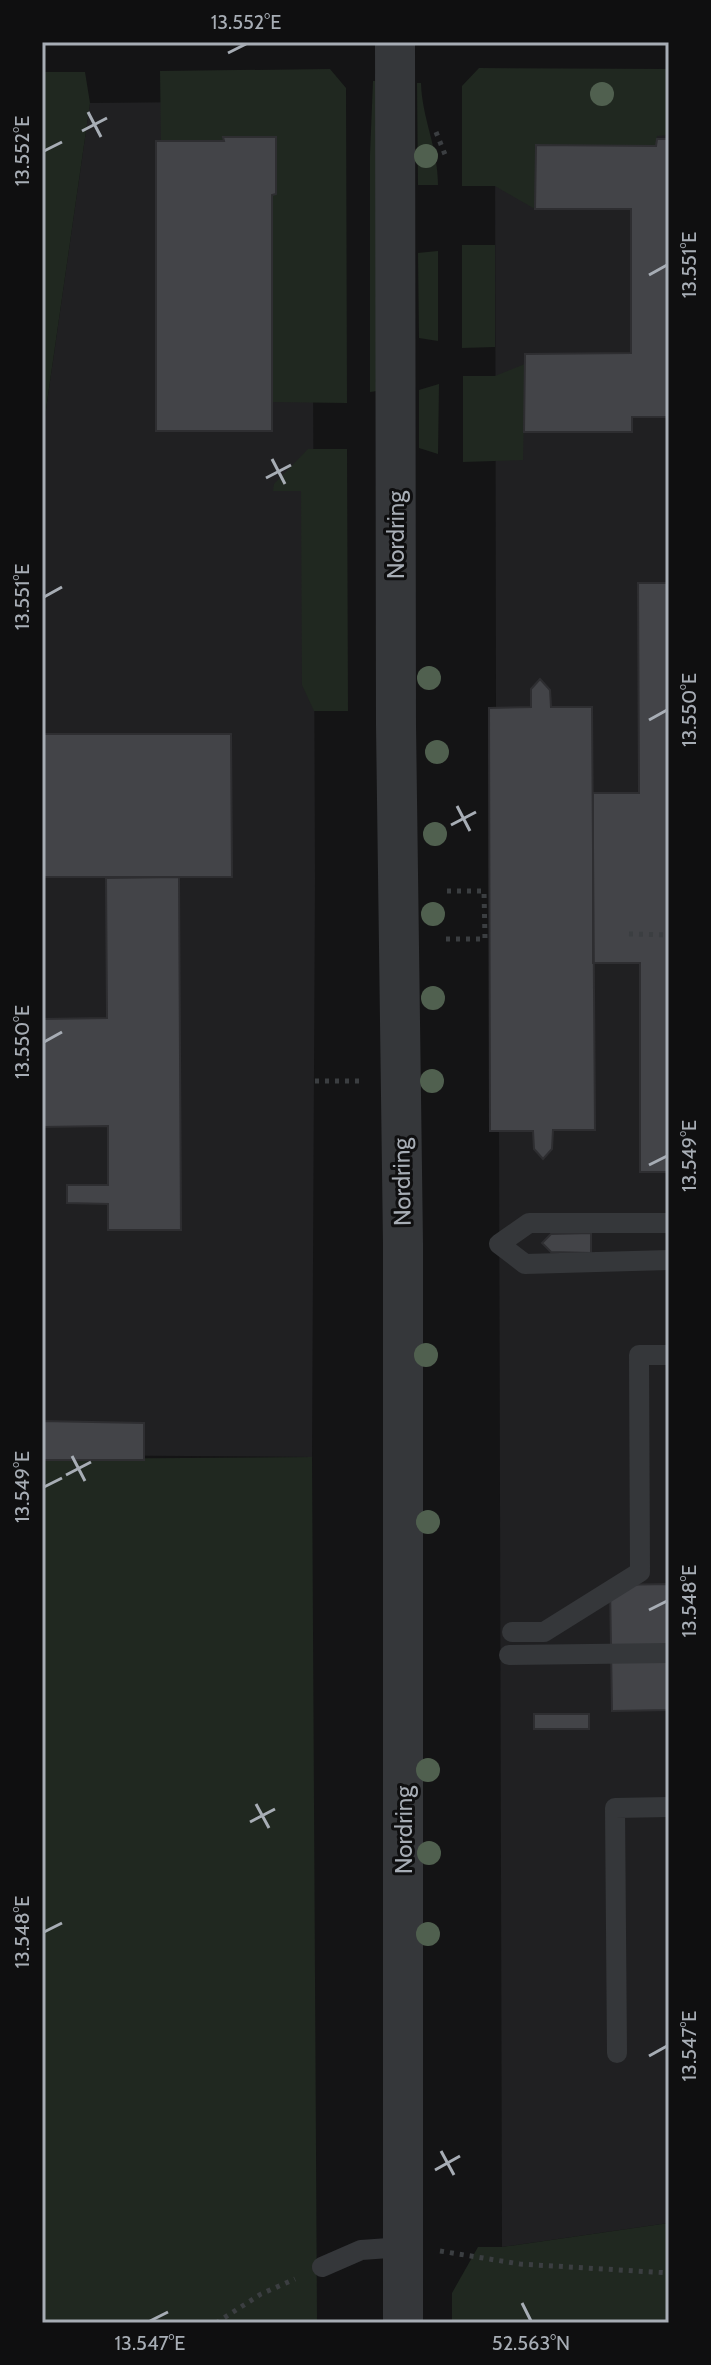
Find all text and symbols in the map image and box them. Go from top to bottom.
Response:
text: 13.552°E [211,10,281,34]
text: 13.552°E [10,116,34,186]
text: 13.551°E [677,232,701,298]
street label: Nordring [381,490,410,579]
text: 13.551°E [10,564,34,630]
text: 13.550°E [677,673,701,747]
text: 13.550°E [10,1005,34,1079]
text: 13.549°E [677,1120,701,1192]
street label: Nordring [386,1137,417,1226]
text: 13.549°E [10,1451,34,1523]
text: 13.548°E [677,1565,701,1637]
street label: Nordring [389,1785,418,1874]
text: 13.548°E [10,1896,34,1968]
text: 13.547°E [677,2011,701,2081]
text: 13.547°E [115,2331,185,2355]
text: 52.563°N [492,2331,570,2355]

